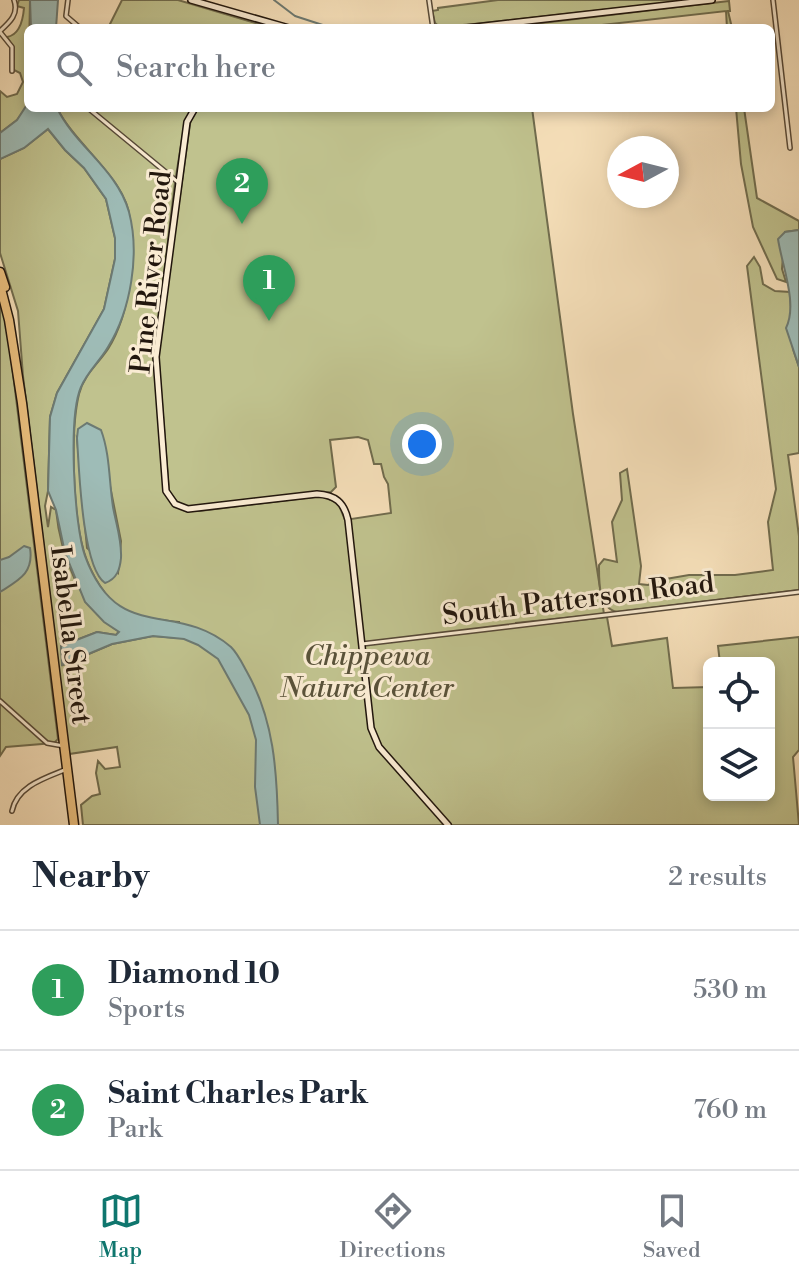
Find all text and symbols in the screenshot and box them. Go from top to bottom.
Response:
search box [24,24,775,112]
icon: search [52,46,96,90]
text: Search here [116,49,276,87]
north arrow [607,136,679,208]
pin: 2 [216,158,268,224]
street label: Pine River Road [123,169,180,375]
pin: 1 [243,255,295,321]
your location [402,424,442,464]
street label: Isabella Street [42,544,99,727]
street label: South Patterson Road [440,565,716,634]
park label: Chippewa Nature Center [279,639,455,706]
map controls [703,657,775,801]
button: locate [703,657,775,729]
button: layers [703,729,775,801]
text: Nearby [32,856,150,898]
text: 2 results [668,861,767,893]
text: Diamond 10 [108,955,280,993]
text: 1 [52,974,64,1006]
text: 530 m [693,974,767,1006]
text: Sports [108,993,185,1025]
text: Saint Charles Park [108,1075,368,1113]
text: 2 [50,1094,66,1126]
text: 760 m [694,1094,767,1126]
text: Park [108,1113,162,1145]
tab: Map [99,1189,143,1264]
tab: Directions [340,1189,446,1264]
tab: Saved [643,1189,700,1264]

